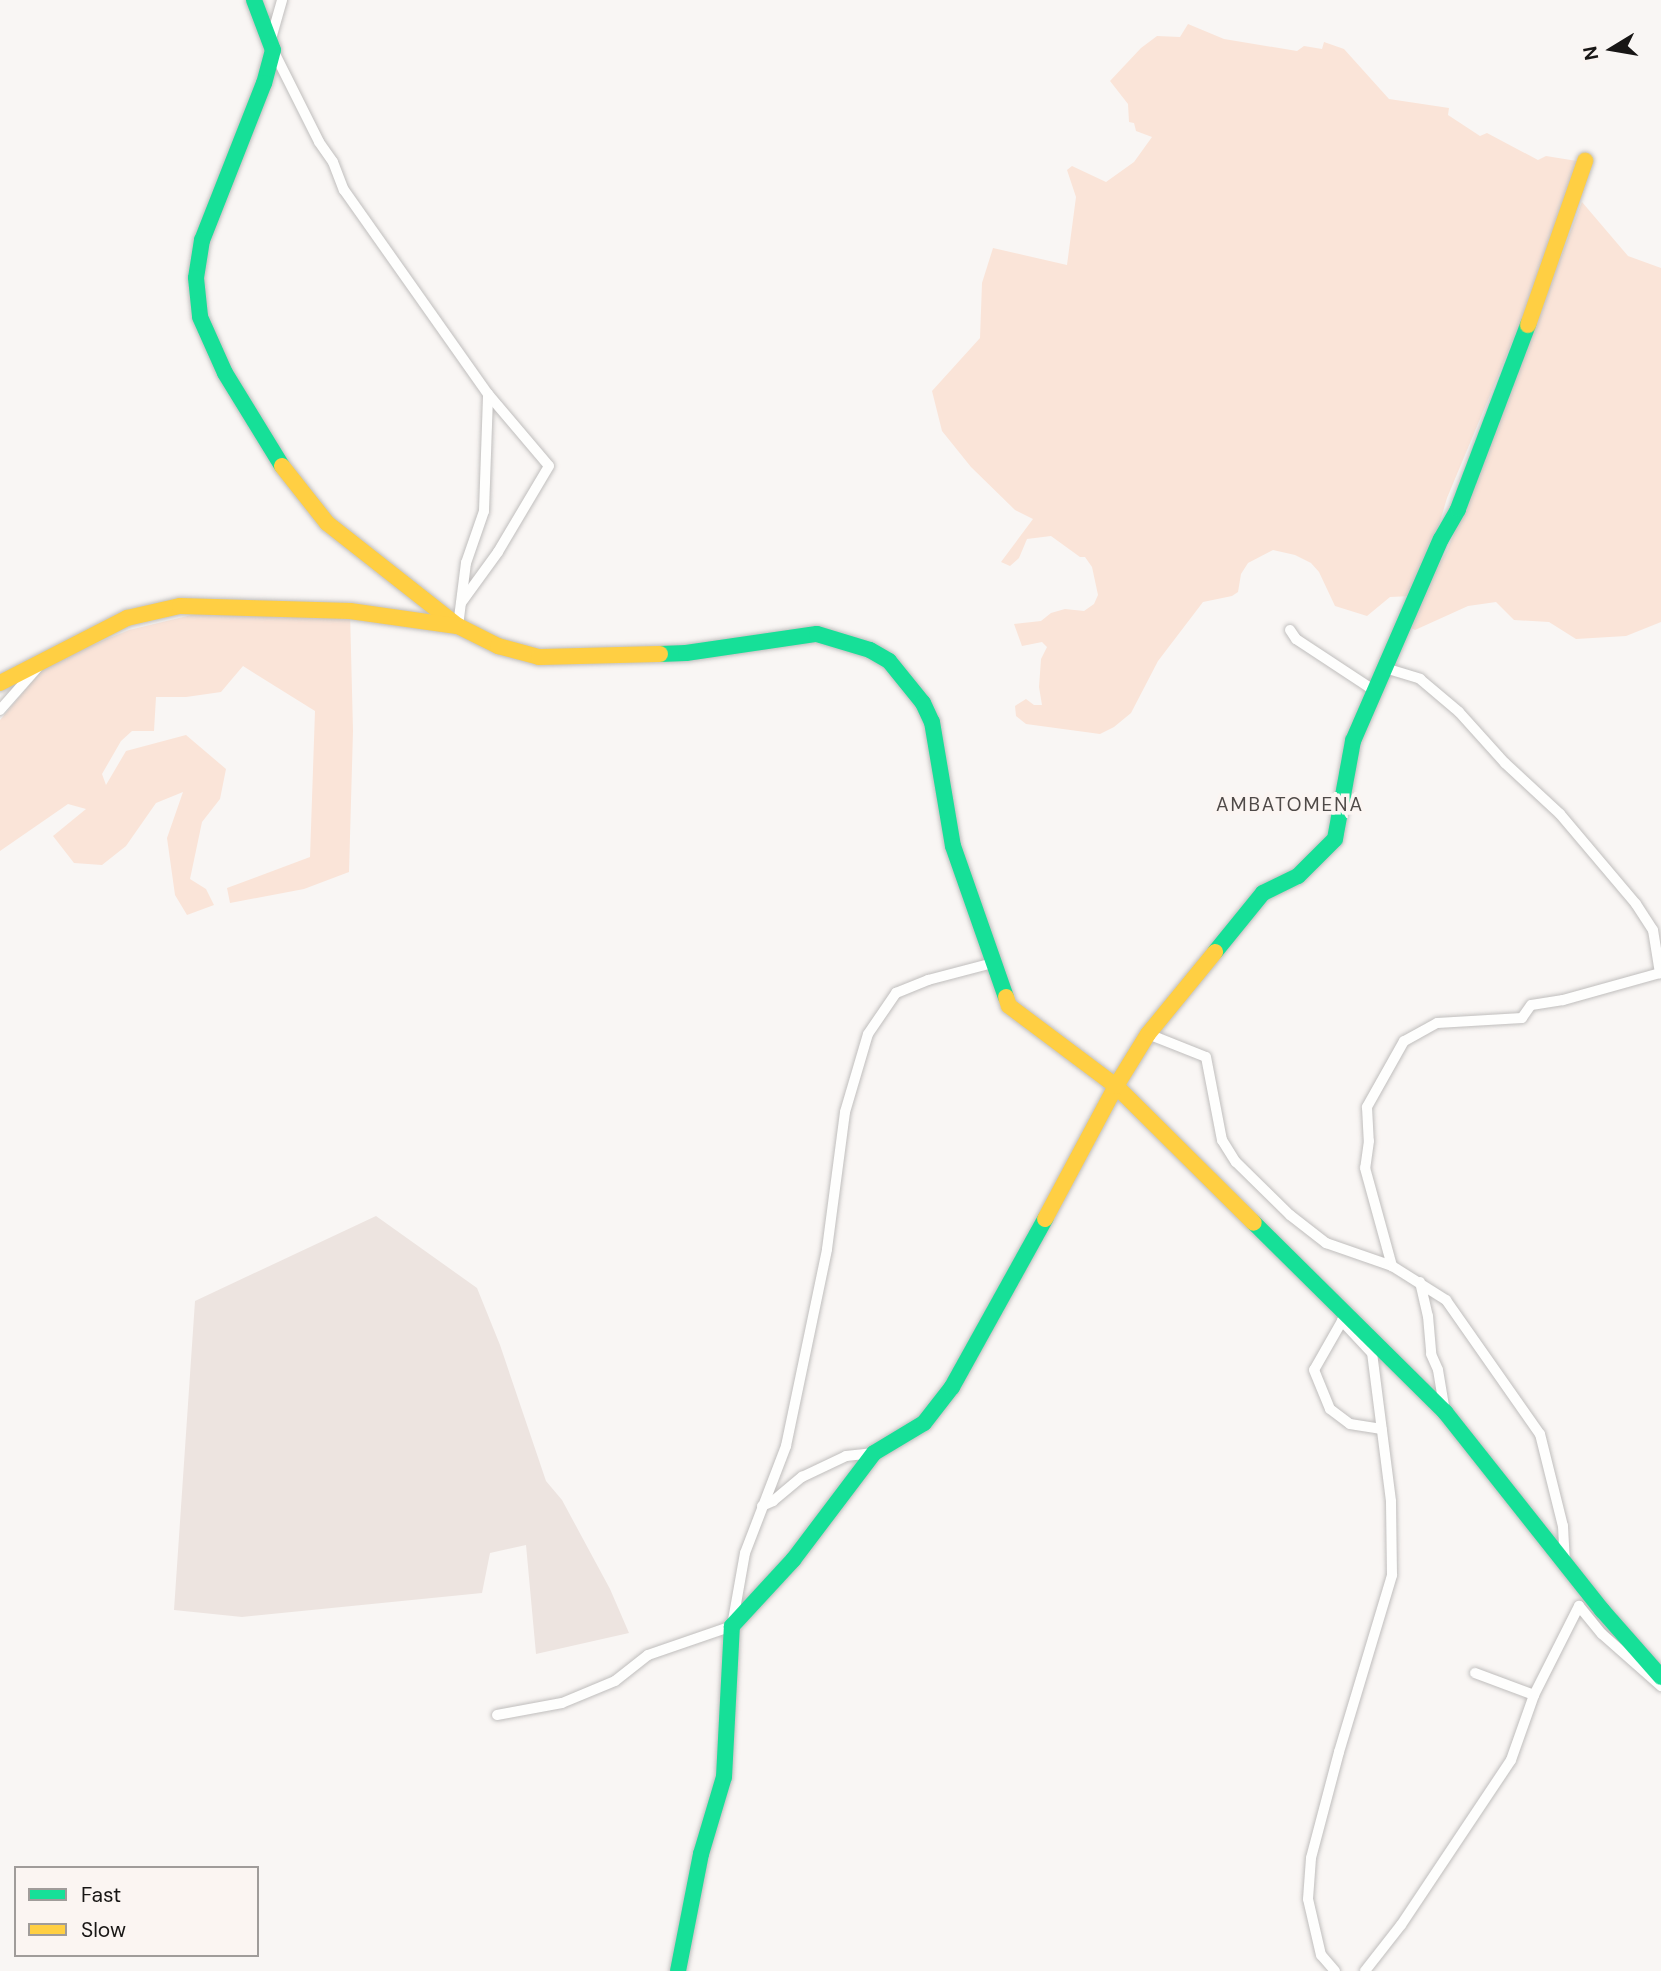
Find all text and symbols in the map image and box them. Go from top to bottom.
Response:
north arrow [1577,14,1647,84]
text: N [1577,44,1604,62]
district label: AMBATOMENA [1217,794,1363,816]
legend [14,1866,259,1957]
text: Fast [81,1881,121,1909]
text: Slow [81,1916,126,1944]

